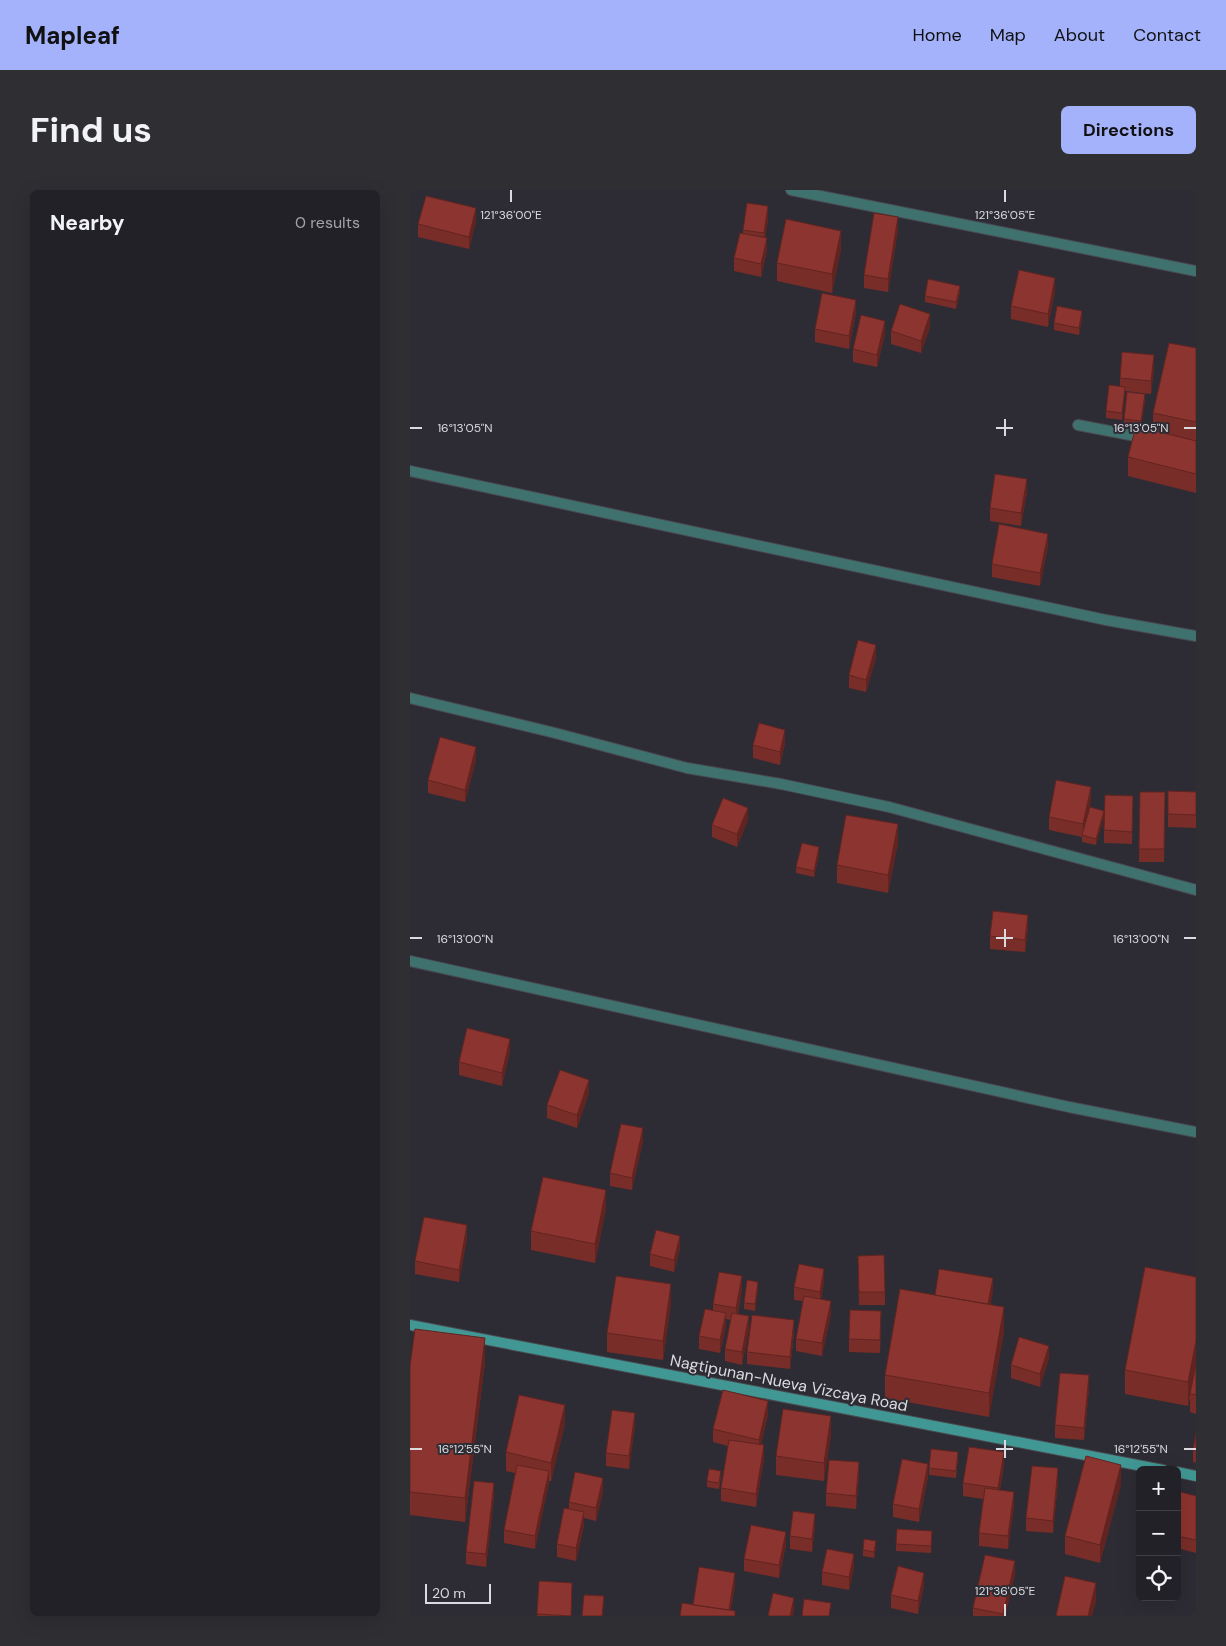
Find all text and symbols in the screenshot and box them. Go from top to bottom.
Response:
text: Mapleaf [25,20,120,51]
text: Home [912,23,962,47]
text: Map [990,23,1026,47]
text: About [1054,23,1105,47]
text: Contact [1133,23,1201,47]
button: Directions [1061,106,1196,154]
text: Find us [30,107,152,153]
text: 121°36'00"E [480,207,542,223]
text: 121°36'05"E [975,207,1036,223]
text: Nearby [50,209,124,237]
text: 0 results [295,212,360,233]
text: 16°13'05"N [437,420,493,436]
text: 16°13'05"N [1113,420,1169,436]
text: 16°13'00"N [437,931,493,947]
text: 16°13'00"N [1113,931,1169,947]
street label: Nagtipunan-Nueva Vizcaya Road [668,1350,910,1416]
text: 16°12'55"N [438,1441,492,1457]
text: 16°12'55"N [1114,1441,1168,1457]
map controls [1136,1466,1181,1601]
button: + [1136,1466,1181,1511]
button: − [1136,1511,1181,1556]
button: locate [1136,1556,1181,1601]
scale bar [425,1581,491,1604]
text: 121°36'05"E [975,1583,1036,1599]
text: 20 m [432,1584,466,1602]

